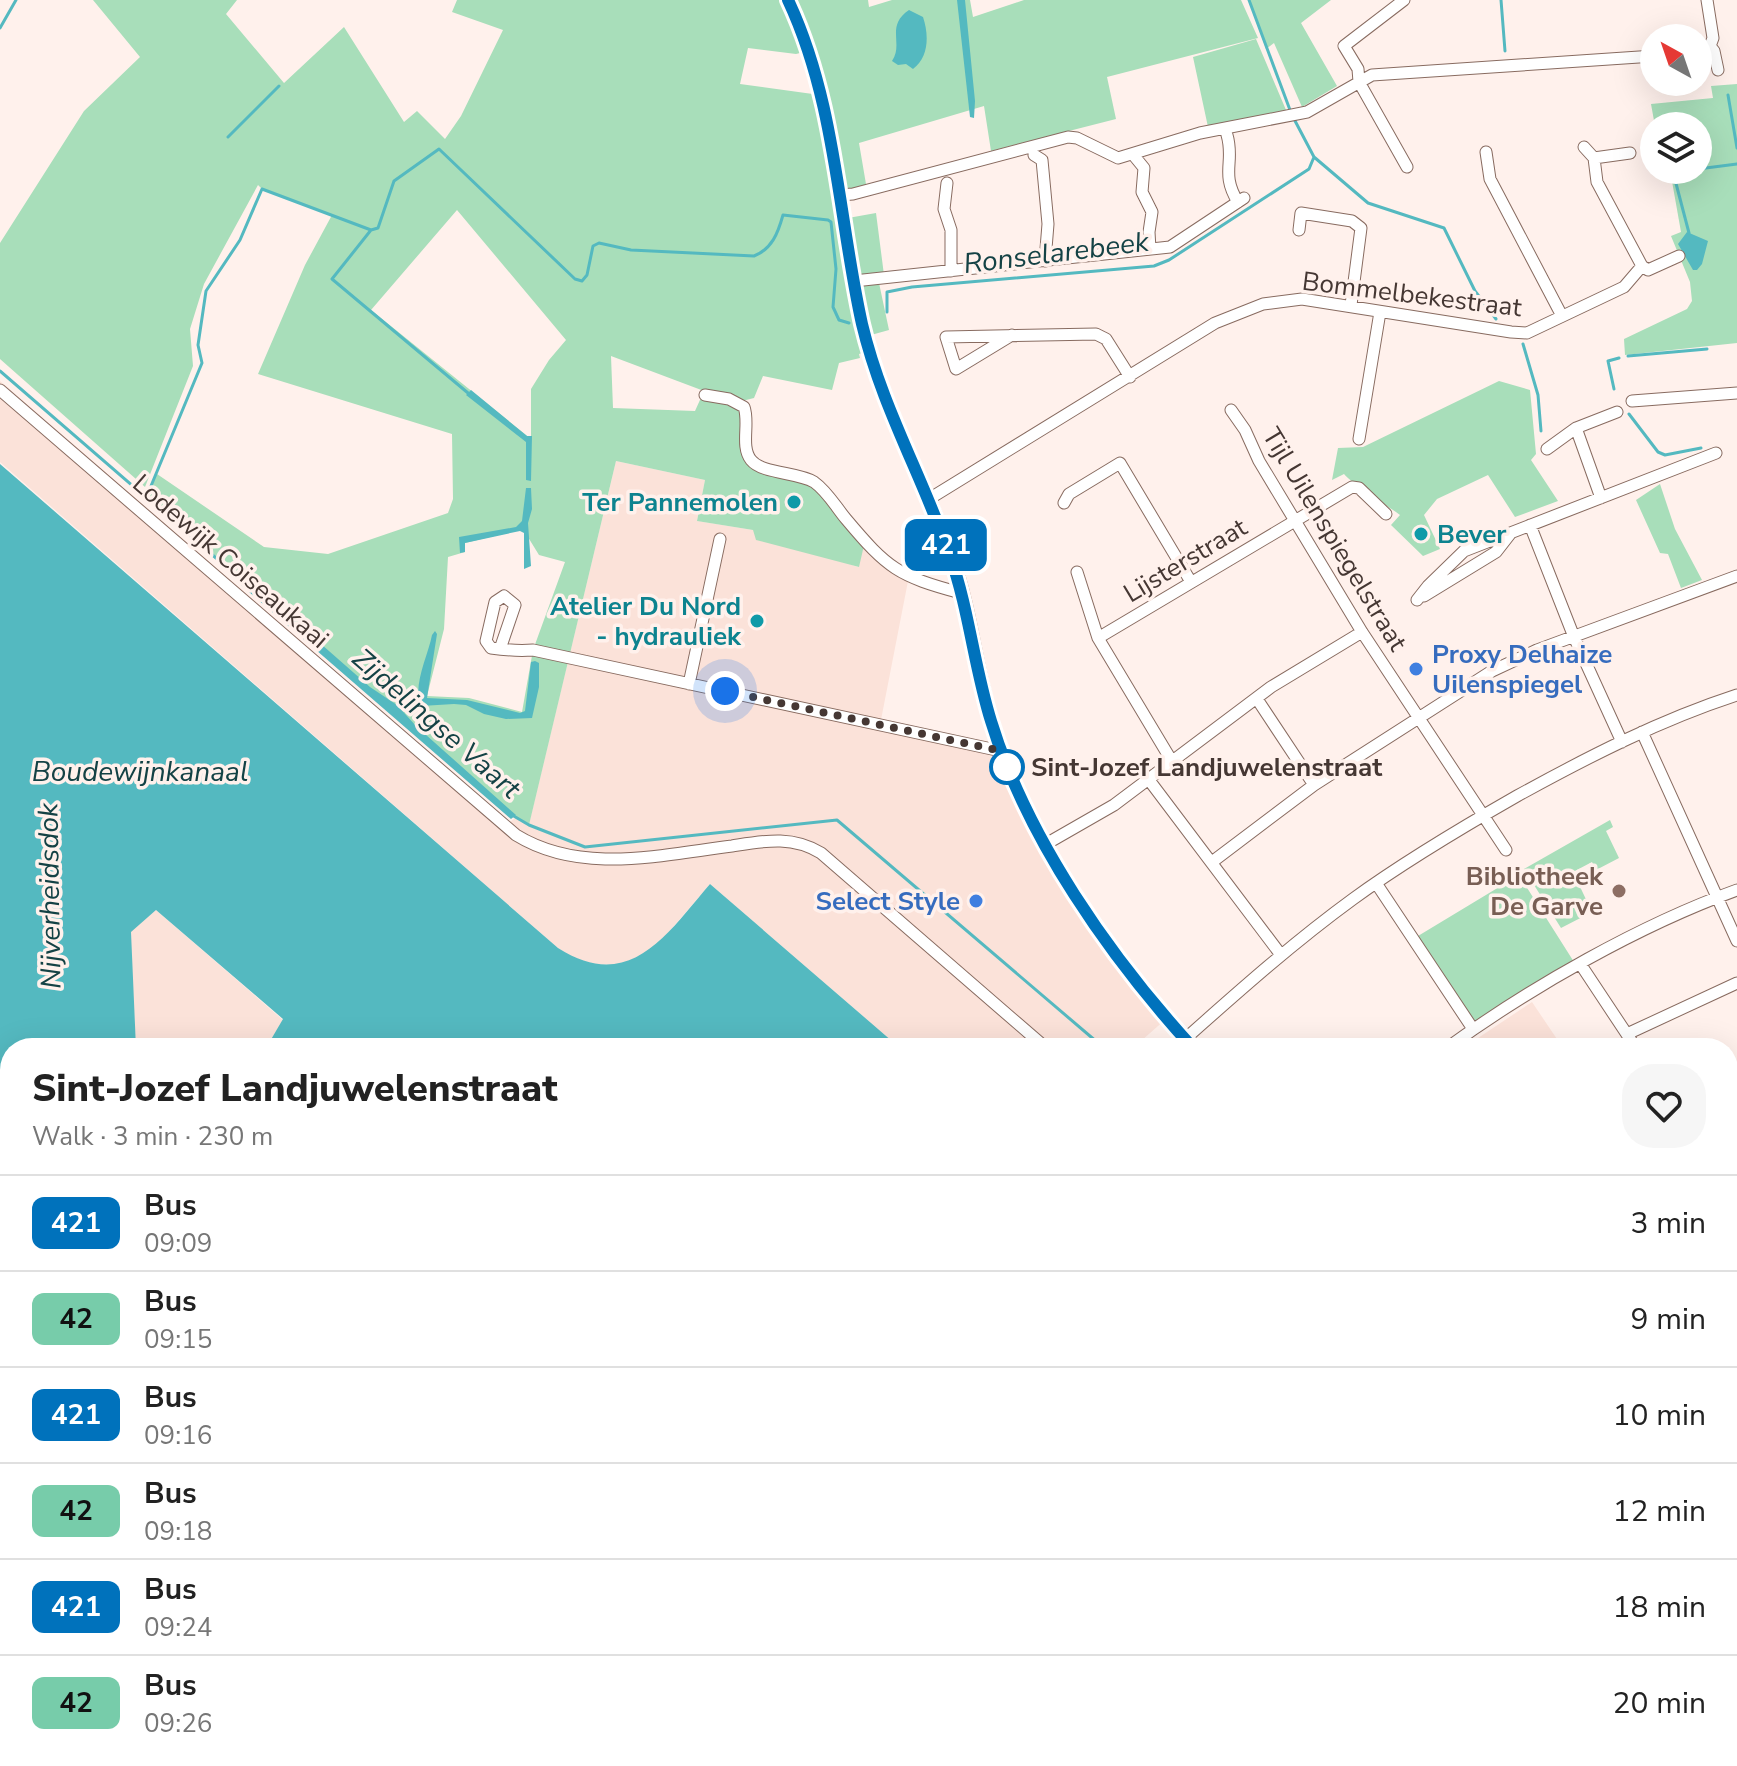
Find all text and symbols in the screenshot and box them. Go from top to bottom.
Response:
north arrow [1640,24,1712,96]
map controls [1640,24,1712,184]
button: layers [1640,112,1712,184]
water label: Ronselarebeek [961,223,1152,283]
street label: Bommelbekestraat [1300,264,1525,325]
street label: Tijl Uilenspiegelstraat [1254,421,1416,658]
street label: Lodewijk Coiseaukaai [125,466,336,656]
place label: Ter Pannemolen [582,485,778,520]
marker: Ter Pannemolen [785,493,803,511]
street label: Lijsterstraat [1117,509,1254,611]
place label: Bever [1437,517,1507,552]
line badge: 421 [900,519,992,571]
marker: Bever [1412,525,1430,543]
text: 421 [921,526,971,564]
place label: Atelier Du Nord - hydrauliek [550,589,742,654]
marker: Atelier Du Nord - hydrauliek [748,612,766,630]
place label: Proxy Delhaize Uilenspiegel [1432,637,1612,702]
water label: Zijdelingse Vaart [344,640,529,808]
marker: Proxy Delhaize Uilenspiegel [1407,660,1425,678]
your location [705,671,745,711]
marker: Sint-Jozef Landjuwelenstraat [990,750,1024,784]
place label: Sint-Jozef Landjuwelenstraat [1031,750,1383,785]
water label: Boudewijnkanaal [32,753,248,791]
water label: Nijverheidsdok [29,802,71,989]
place label: Bibliotheek De Garve [1466,859,1604,924]
marker: Bibliotheek De Garve [1610,882,1628,900]
place label: Select Style [816,884,960,919]
marker: Select Style [967,892,985,910]
text: Sint-Jozef Landjuwelenstraat [32,1063,558,1114]
button: heart [1622,1064,1706,1148]
text: Walk · 3 min · 230 m [32,1119,273,1154]
text: Bus [144,1185,197,1226]
text: 3 min [1631,1203,1706,1244]
text: 421 [51,1204,101,1242]
text: 09:09 [144,1226,212,1261]
text: Bus [144,1281,197,1322]
text: 9 min [1631,1299,1706,1340]
text: 42 [59,1300,93,1338]
text: 09:15 [144,1322,212,1357]
text: Bus [144,1377,197,1418]
text: 10 min [1613,1395,1706,1436]
text: 421 [51,1396,101,1434]
text: 09:16 [144,1418,212,1453]
text: Bus [144,1473,197,1514]
text: 12 min [1613,1491,1706,1532]
text: 42 [59,1492,93,1530]
text: 09:18 [144,1514,212,1549]
text: Bus [144,1569,197,1610]
text: 18 min [1613,1587,1706,1628]
text: 421 [51,1588,101,1626]
text: 09:24 [144,1610,212,1645]
text: Bus [144,1665,197,1706]
text: 20 min [1613,1683,1706,1724]
text: 42 [59,1684,93,1722]
text: 09:26 [144,1706,212,1741]

